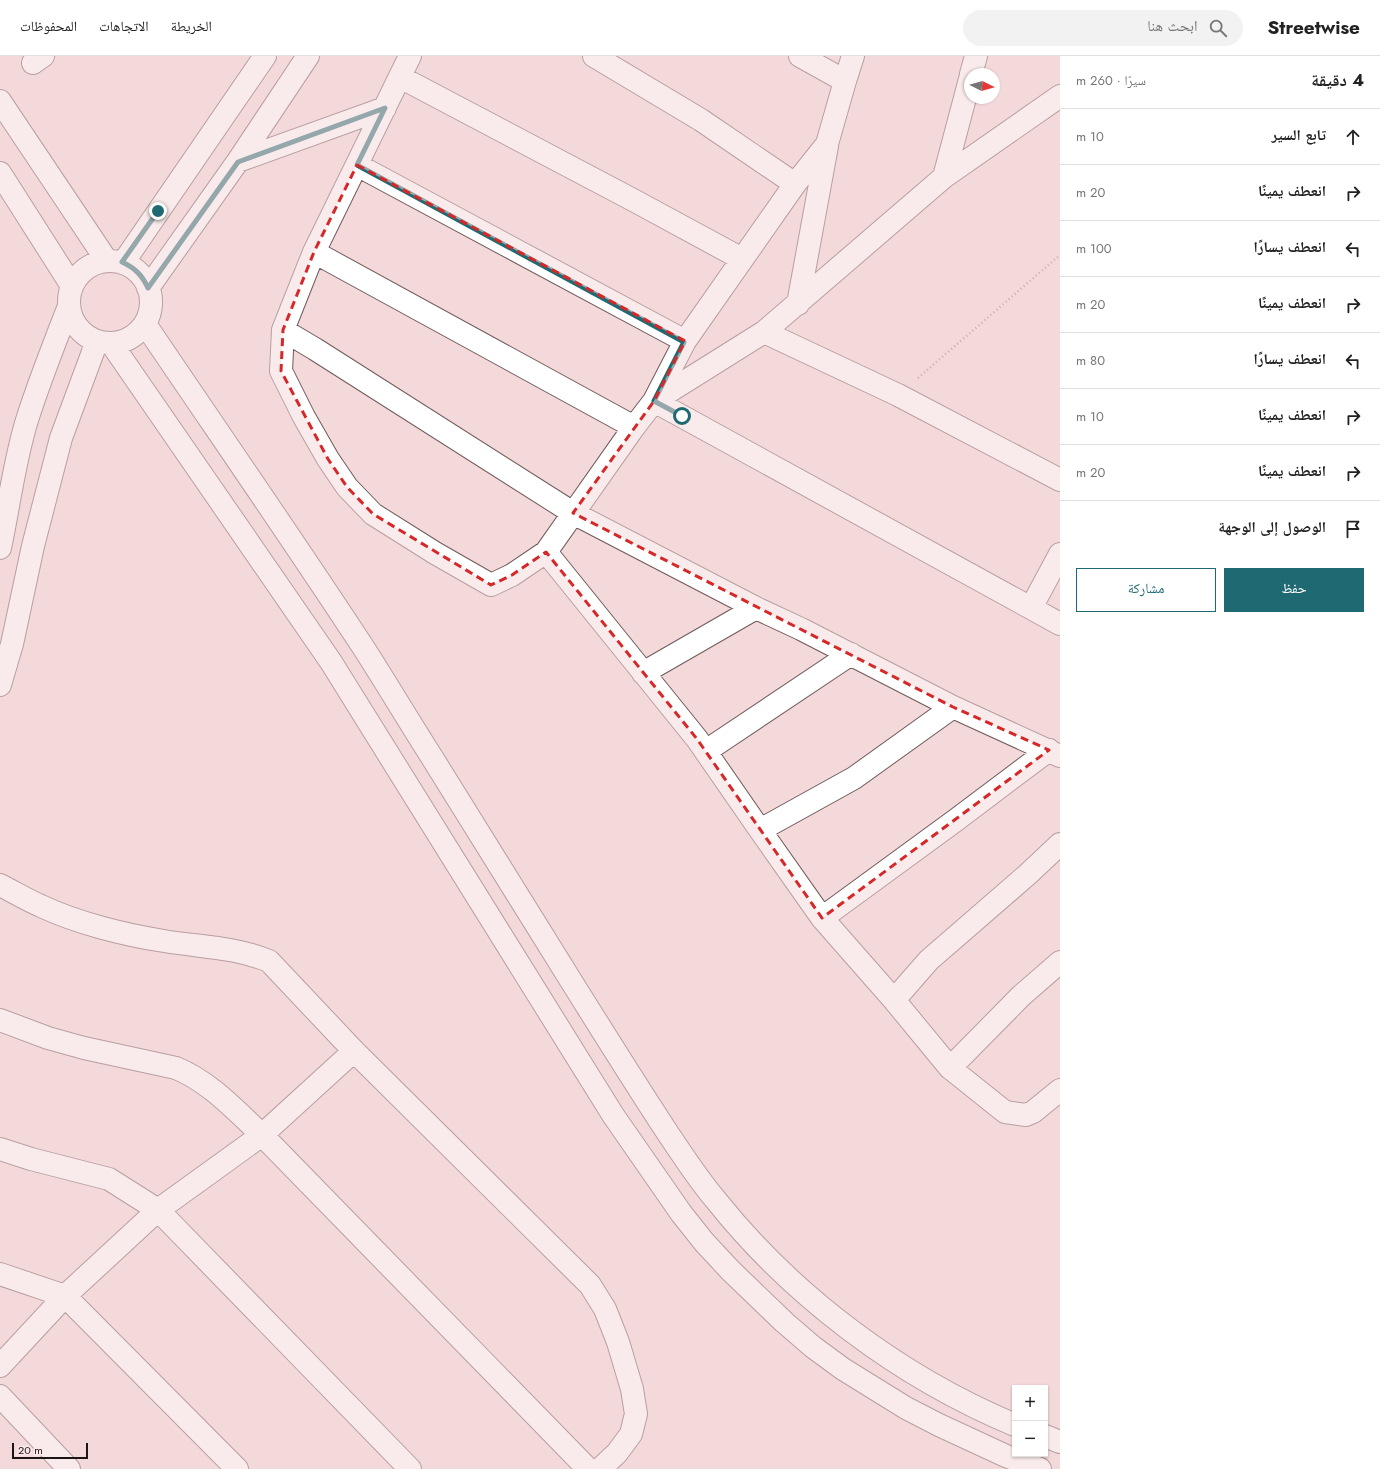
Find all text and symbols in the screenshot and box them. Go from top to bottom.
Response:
search box [963,10,1243,46]
text: Streetwise [1267,14,1360,41]
text: ابحث هنا [1147,15,1197,37]
text: المحفوظات [20,16,77,36]
text: الاتجاهات [99,16,149,36]
text: الخريطة [171,16,212,36]
icon: search [1207,17,1229,39]
north arrow [964,68,1000,104]
text: 4 دقيقة [1311,68,1364,92]
text: سيرًا · 260 m [1076,71,1146,90]
text: تابع السير [1271,124,1326,146]
icon: ahead [1342,126,1364,148]
text: 10 m [1076,127,1104,146]
text: انعطف يمينًا [1258,180,1326,202]
icon: right [1342,182,1364,204]
text: 20 m [1076,183,1105,202]
route end [149,202,167,220]
text: انعطف يسارًا [1253,236,1326,258]
icon: left [1342,238,1364,260]
text: 100 m [1076,239,1112,258]
text: انعطف يمينًا [1258,292,1326,314]
icon: right [1342,294,1364,316]
text: 20 m [1076,295,1105,314]
text: انعطف يسارًا [1253,348,1326,370]
icon: left [1342,350,1364,372]
text: 80 m [1076,351,1105,370]
text: انعطف يمينًا [1258,404,1326,426]
icon: right [1342,406,1364,428]
route start [673,407,691,425]
text: 10 m [1076,407,1104,426]
text: انعطف يمينًا [1258,460,1326,482]
icon: right [1342,462,1364,484]
text: 20 m [1076,463,1105,482]
text: الوصول إلى الوجهة [1218,516,1326,538]
icon: arrive [1342,518,1364,540]
button: مشاركة [1076,568,1216,612]
button: حفظ [1224,568,1364,612]
map controls [1012,1385,1048,1457]
button: + [1012,1385,1048,1421]
button: − [1012,1421,1048,1457]
scale bar [12,1441,88,1460]
text: 20 m [18,1442,43,1458]

